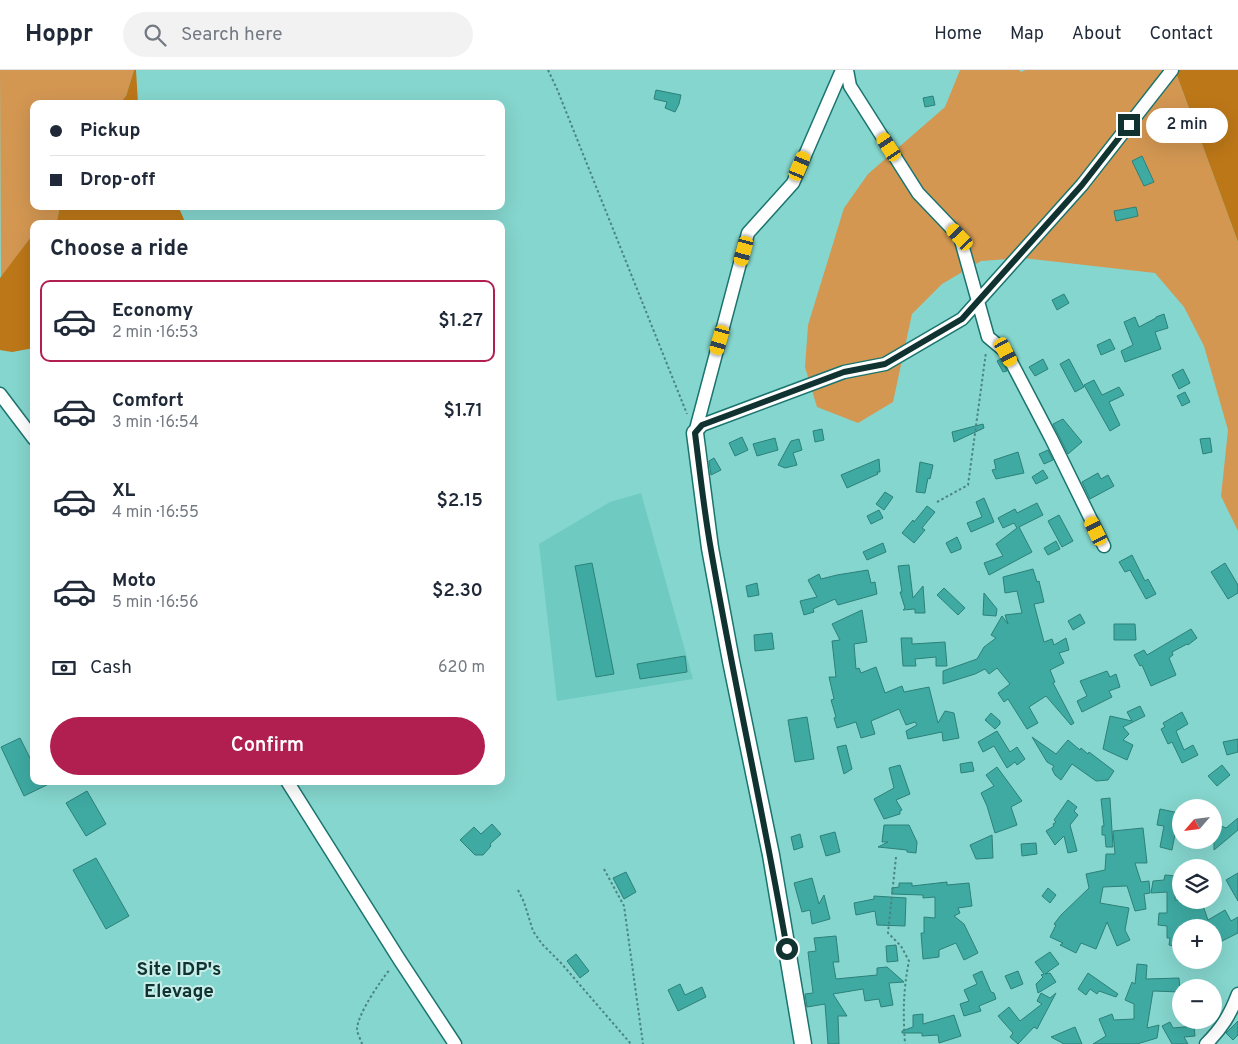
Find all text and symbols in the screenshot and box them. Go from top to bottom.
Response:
search box [123,12,473,57]
text: Hoppr [25,20,93,50]
icon: search [141,21,169,49]
text: Search here [181,23,283,47]
text: Home [934,23,982,46]
text: Map [1010,23,1044,46]
text: About [1072,23,1121,46]
text: Contact [1149,23,1213,46]
callout: 2 min [1146,108,1229,142]
route end [1118,114,1140,136]
text: 2 min [1166,115,1208,135]
text: Pickup [80,119,140,143]
car [874,130,903,164]
car [787,149,812,183]
text: Drop-off [80,168,155,192]
car [944,221,975,253]
car [732,235,755,267]
text: Choose a ride [50,236,188,263]
icon: car [52,299,97,344]
text: Economy [112,299,193,323]
text: $1.27 [438,309,483,333]
text: 2 min · 16:53 [112,323,198,343]
car [708,324,731,356]
car [992,335,1019,369]
icon: car [52,389,97,434]
text: Comfort [112,389,184,413]
text: $1.71 [444,399,483,423]
text: 3 min · 16:54 [112,413,199,433]
icon: car [52,479,97,524]
text: XL [112,479,135,503]
text: $2.15 [436,489,483,513]
text: 4 min · 16:55 [112,503,199,523]
car [1082,514,1109,548]
icon: car [52,569,97,614]
text: Moto [112,569,156,593]
text: $2.30 [432,579,483,603]
text: 5 min · 16:56 [112,593,198,613]
icon: cash [50,654,78,682]
text: Cash [90,656,132,680]
text: 620 m [438,658,485,678]
button: Confirm [50,717,485,775]
north arrow [1172,799,1222,849]
map controls [1172,799,1222,1029]
button: layers [1172,859,1222,909]
button: + [1172,919,1222,969]
route start [776,938,798,960]
district label: Site IDP's Elevage [137,958,221,1004]
button: − [1172,979,1222,1029]

